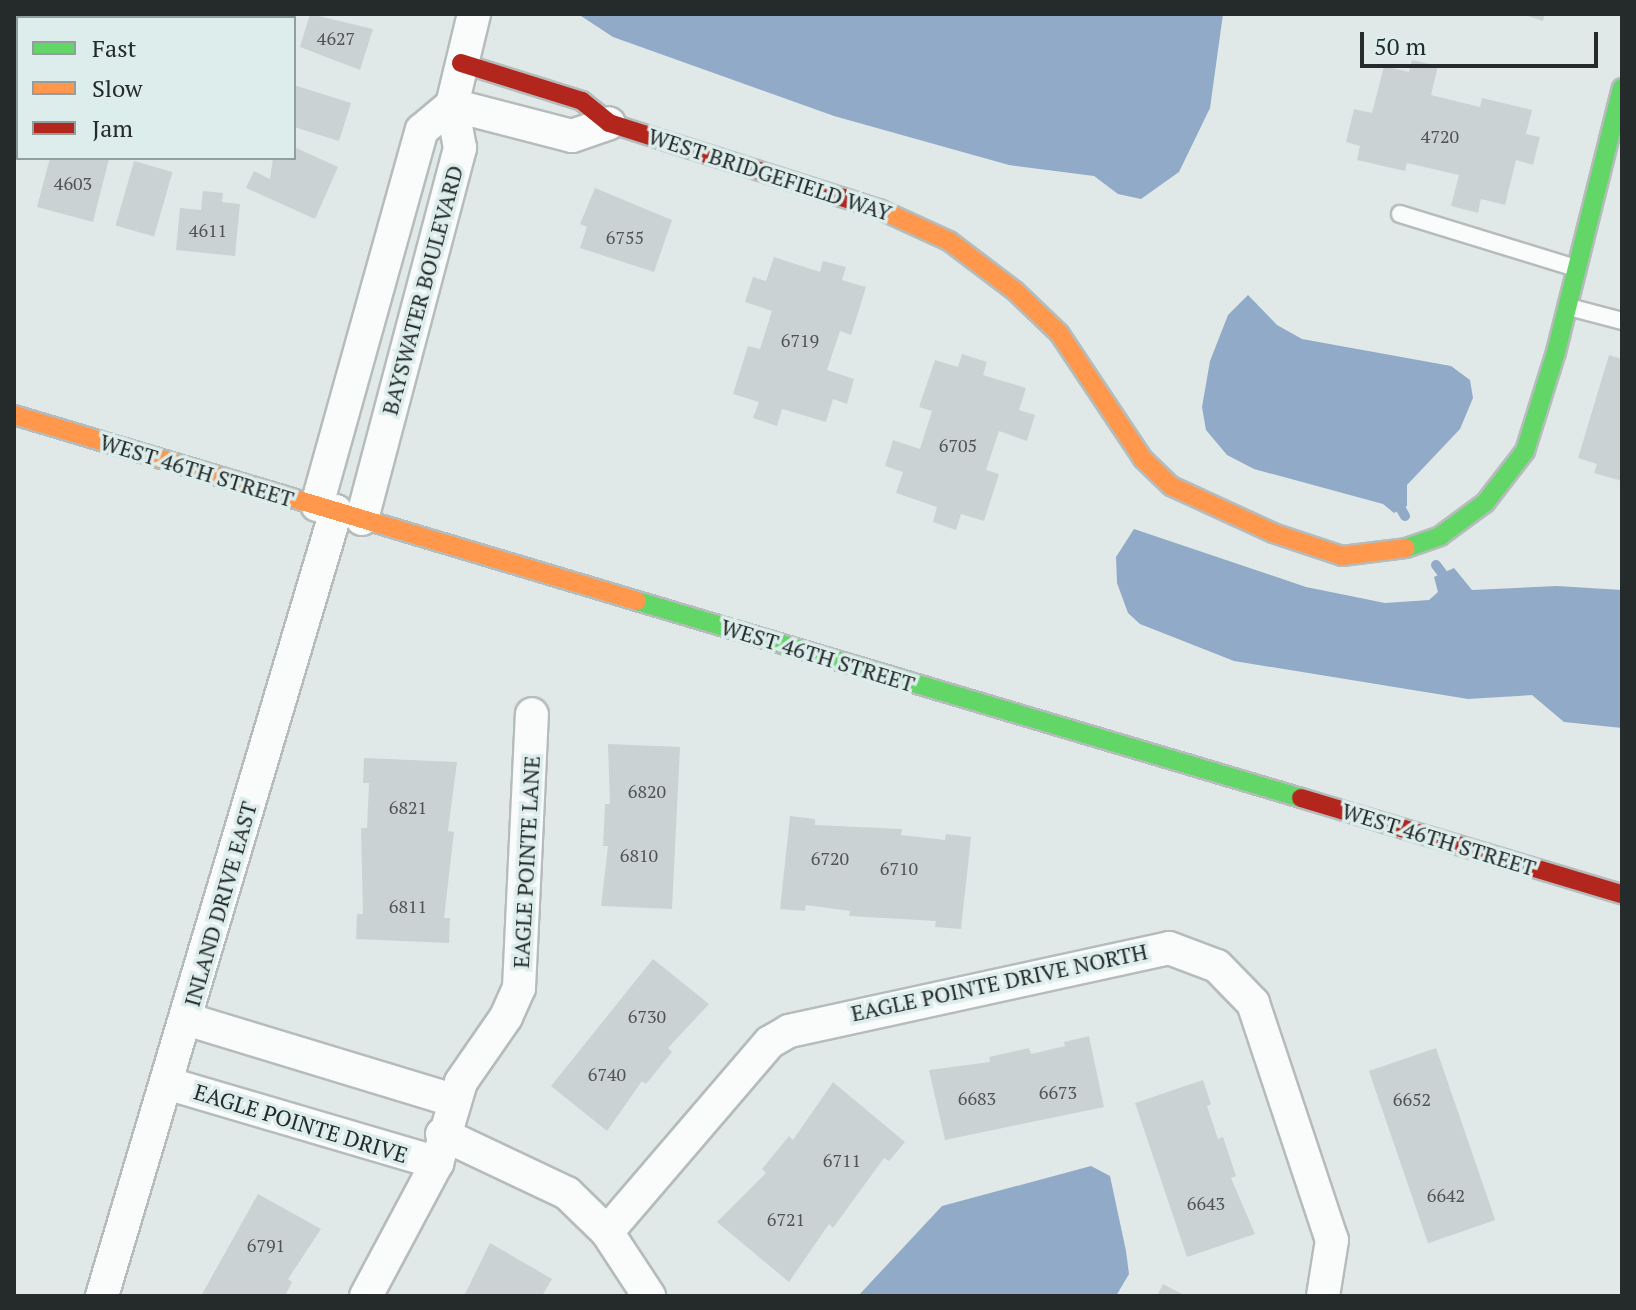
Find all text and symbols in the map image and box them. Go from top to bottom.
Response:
legend [16,16,296,160]
scale bar [1364,16,1602,66]
house number: 4627 [317,27,355,49]
text: 50 m [1374,30,1426,62]
text: Fast [92,32,136,64]
text: Slow [92,72,143,104]
text: Jam [92,112,133,144]
street label: WEST BRIDGEFIELD WAY [645,122,895,226]
house number: 4720 [1421,125,1459,147]
street label: BAYSWATER BOULEVARD [376,162,468,418]
house number: 4603 [54,172,92,194]
house number: 4611 [189,219,227,241]
house number: 6755 [606,226,644,248]
house number: 6719 [781,329,819,351]
street label: WEST 46TH STREET [97,428,297,512]
house number: 6705 [939,434,977,456]
street label: WEST 46TH STREET [718,613,918,697]
street label: EAGLE POINTE LANE [507,755,545,969]
house number: 6820 [628,780,666,802]
house number: 6821 [389,796,427,818]
street label: WEST 46TH STREET [1339,797,1539,881]
street label: INLAND DRIVE EAST [178,799,262,1009]
house number: 6810 [620,844,658,866]
house number: 6720 [811,847,849,869]
house number: 6710 [880,857,918,879]
house number: 6811 [389,895,427,917]
street label: EAGLE POINTE DRIVE NORTH [848,938,1150,1026]
house number: 6730 [628,1005,666,1027]
house number: 6740 [588,1063,626,1085]
street label: EAGLE POINTE DRIVE [191,1078,411,1168]
house number: 6673 [1039,1081,1077,1103]
house number: 6683 [958,1087,996,1109]
house number: 6652 [1393,1088,1431,1110]
house number: 6711 [823,1149,861,1171]
house number: 6642 [1427,1184,1465,1206]
house number: 6643 [1187,1192,1225,1214]
house number: 6721 [767,1208,805,1230]
house number: 6791 [247,1234,285,1256]

